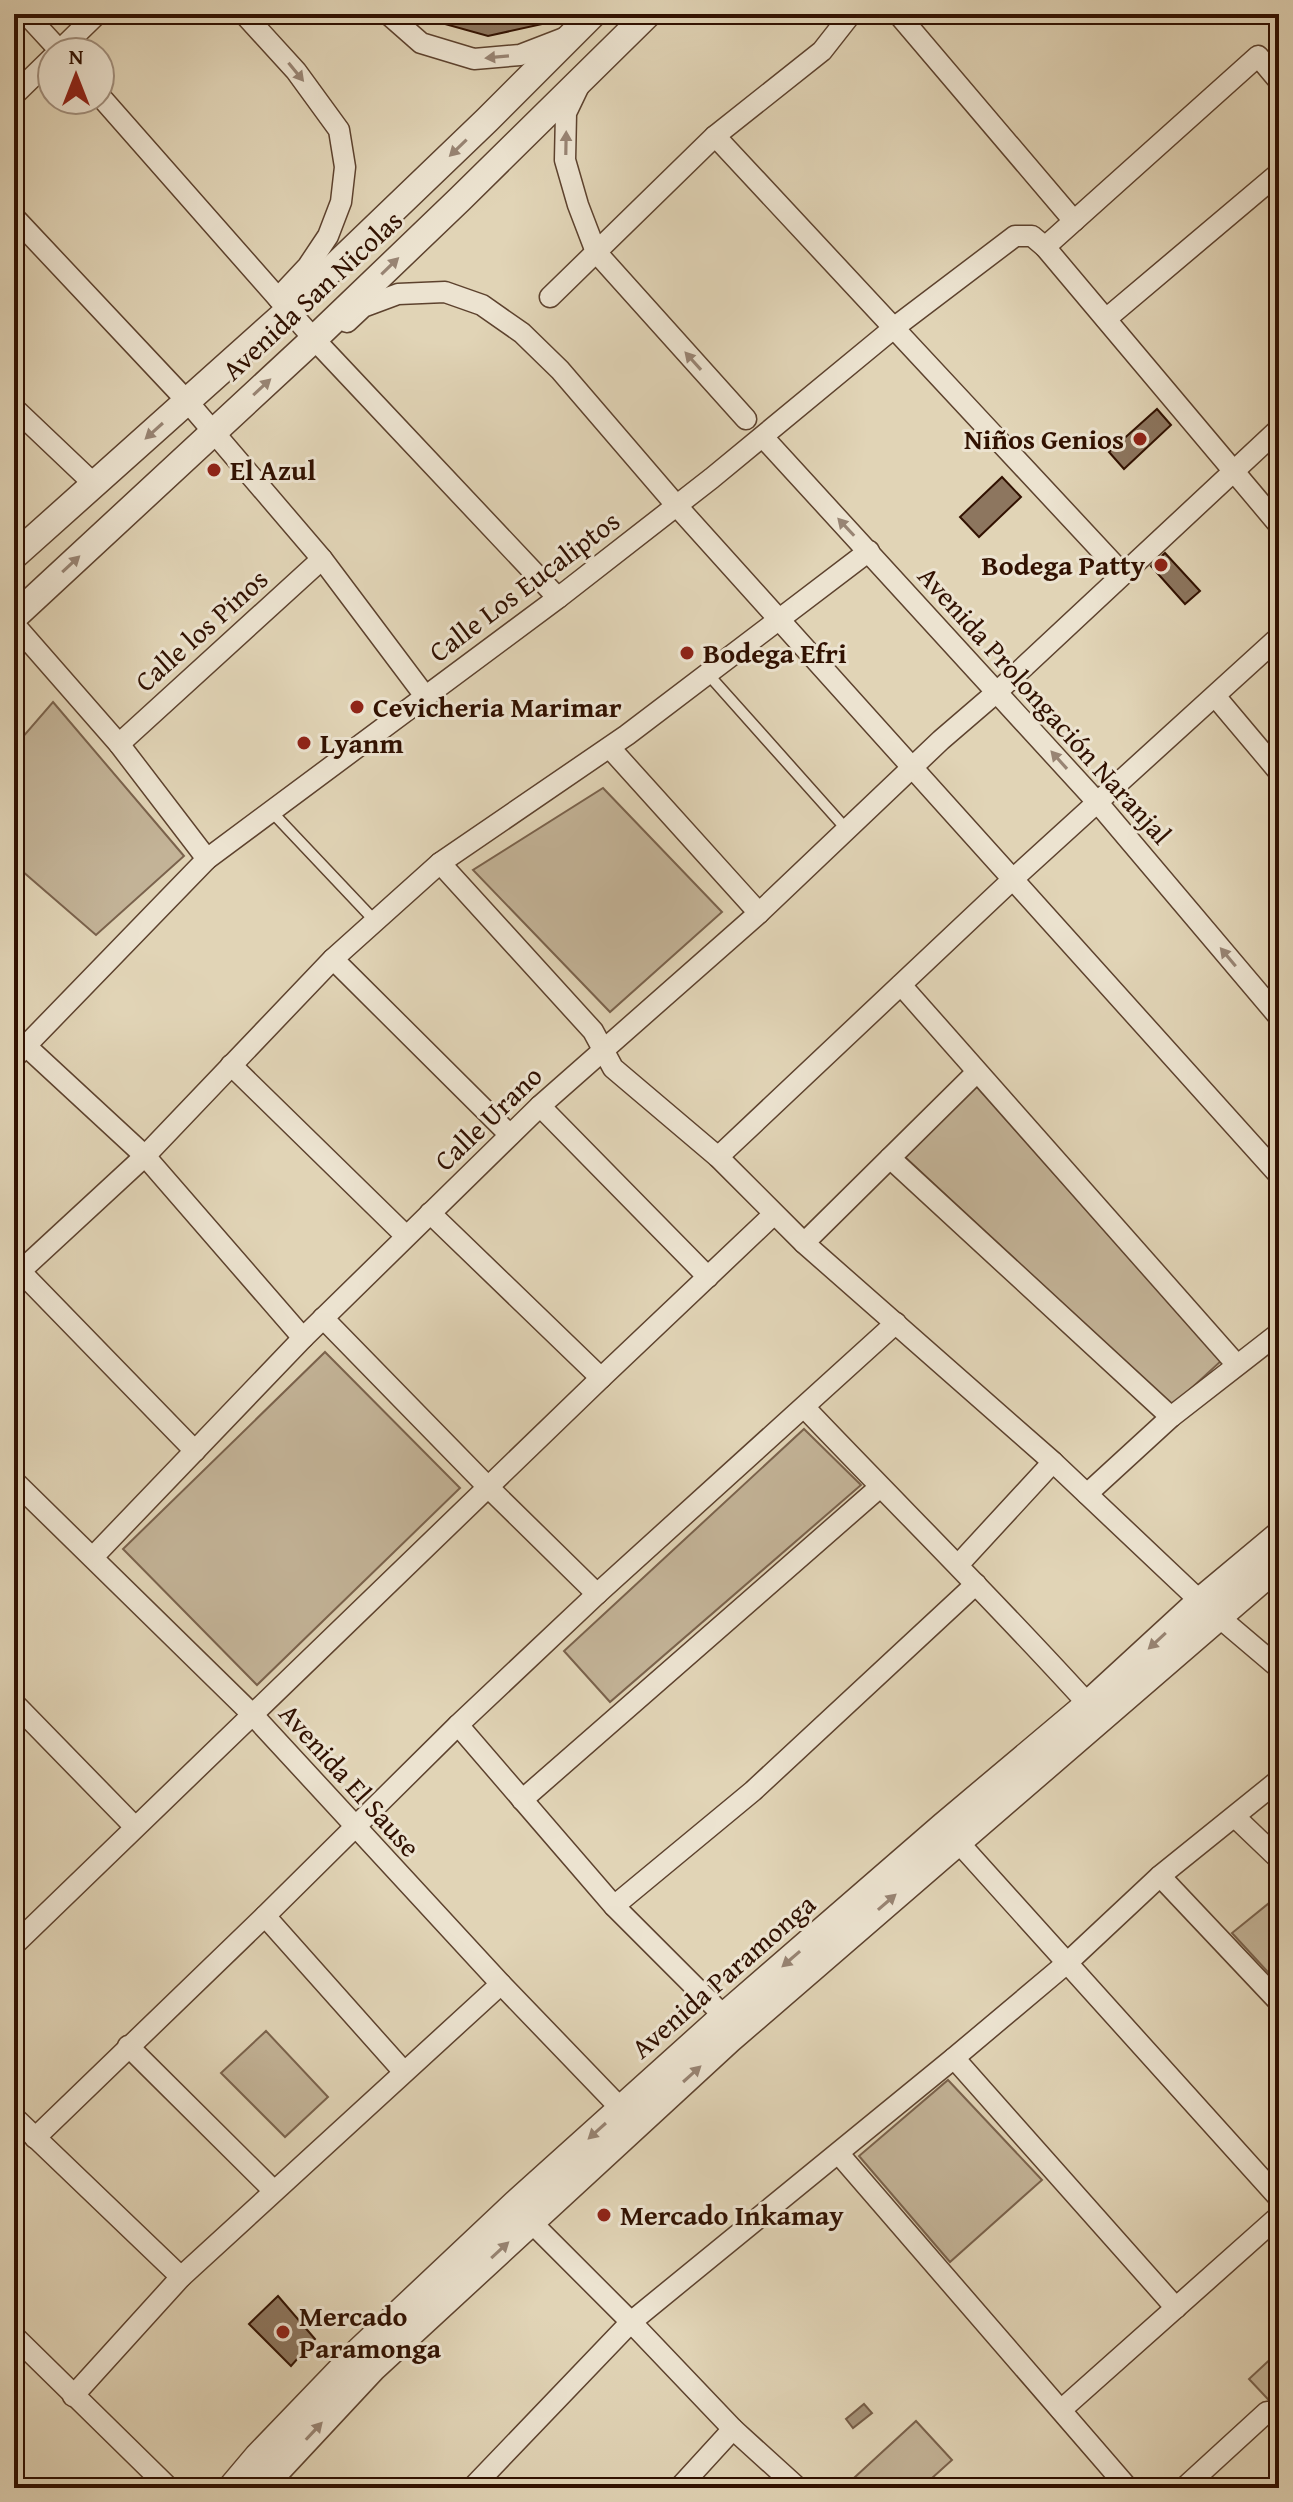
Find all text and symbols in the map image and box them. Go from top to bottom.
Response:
north arrow [36,36,116,116]
text: N [69,40,84,72]
one-way arrow [485,51,510,64]
one-way arrow [287,62,304,82]
one-way arrow [559,130,572,155]
one-way arrow [449,138,468,156]
street label: Avenida San Nicolas [212,200,411,389]
one-way arrow [381,257,400,275]
one-way arrow [685,352,703,371]
one-way arrow [252,378,271,397]
place label: Niños Genios [964,418,1124,459]
one-way arrow [144,421,163,439]
marker: Niños Genios [1131,430,1149,448]
place label: El Azul [230,449,316,490]
marker: El Azul [205,461,223,479]
street label: Calle Los Eucaliptos [420,500,628,671]
one-way arrow [838,517,856,536]
place label: Bodega Patty [982,544,1146,585]
one-way arrow [62,555,81,573]
street label: Avenida Prolongación Naranjal [909,556,1182,853]
marker: Bodega Patty [1152,556,1170,574]
street label: Calle los Pinos [125,559,276,701]
place label: Bodega Efri [703,632,847,673]
marker: Bodega Efri [678,644,696,662]
place label: Cevicheria Marimar [373,686,622,727]
marker: Cevicheria Marimar [348,698,366,716]
place label: Lyanm [320,722,403,763]
marker: Lyanm [295,734,313,752]
one-way arrow [1051,750,1069,769]
one-way arrow [1220,948,1237,968]
street label: Calle Urano [424,1056,551,1180]
one-way arrow [1147,1632,1166,1650]
street label: Avenida El Sause [270,1694,431,1866]
street label: Avenida Paramonga [621,1883,825,2067]
one-way arrow [876,1894,896,1911]
one-way arrow [782,1949,801,1967]
one-way arrow [682,2066,701,2084]
one-way arrow [587,2122,607,2139]
place label: Mercado Inkamay [620,2194,844,2235]
marker: Mercado Inkamay [595,2206,613,2224]
one-way arrow [490,2241,509,2259]
place label: Mercado Paramonga [299,2295,442,2368]
marker: Mercado Paramonga [274,2323,292,2341]
one-way arrow [304,2422,322,2441]

